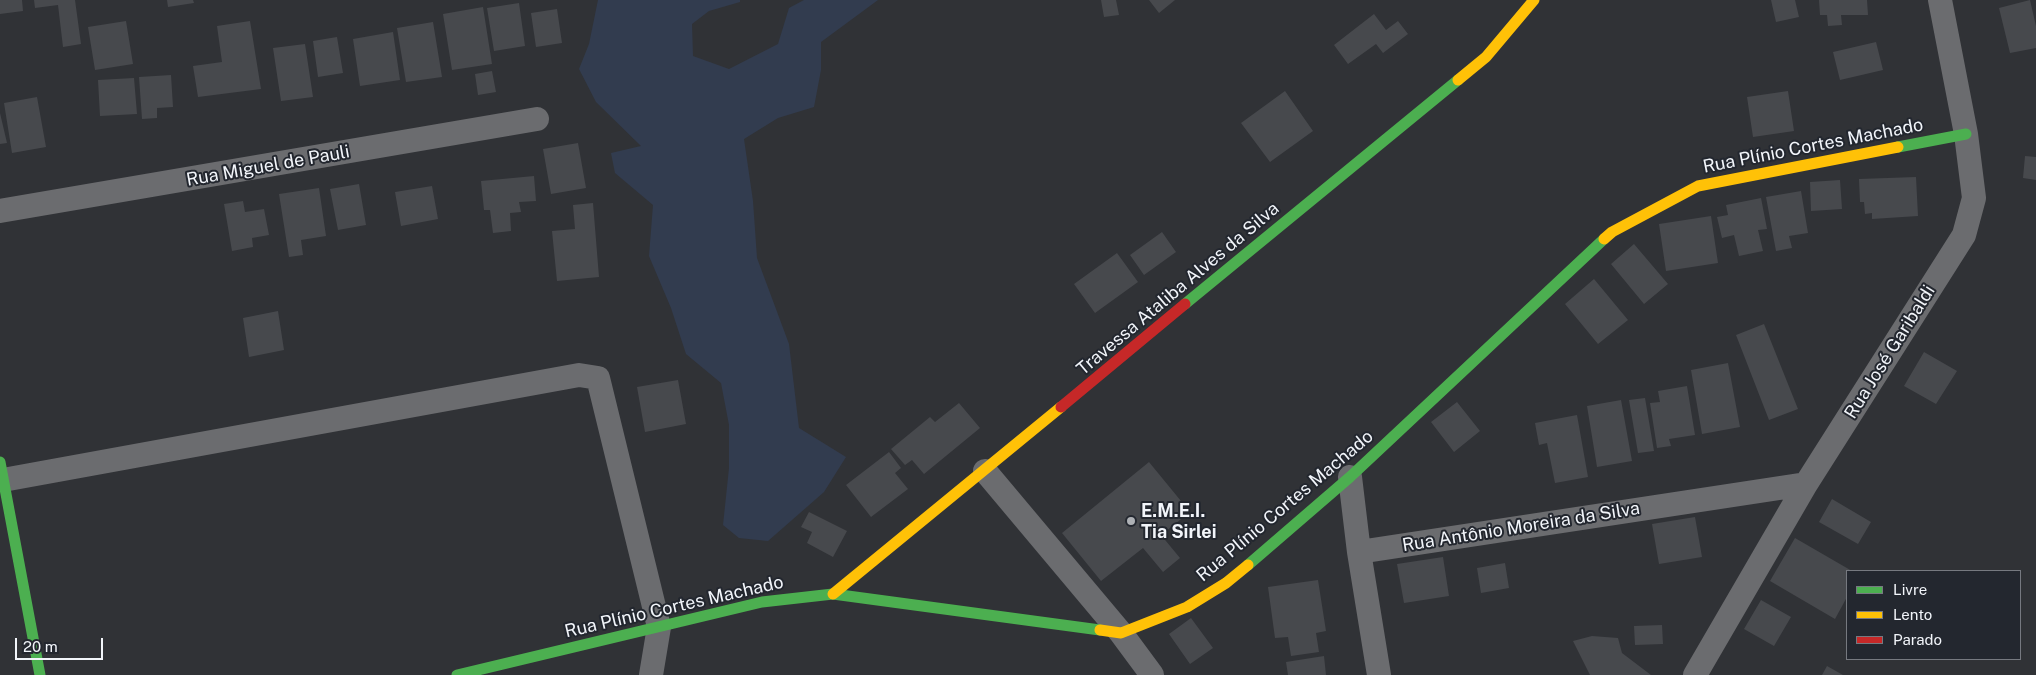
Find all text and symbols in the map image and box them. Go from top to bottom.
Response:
street label: Rua Plínio Cortes Machado [1701,114,1925,178]
street label: Rua Miguel de Pauli [185,141,351,191]
street label: Travessa Ataliba Alves da Silva [1072,198,1284,380]
street label: Rua José Garibaldi [1840,281,1940,423]
street label: Rua Plínio Cortes Machado [1192,426,1378,586]
street label: Rua Antônio Moreira da Silva [1401,498,1641,556]
place label: E.M.E.I. Tia Sirlei [1141,500,1216,542]
marker: E.M.E.I. Tia Sirlei [1125,515,1137,527]
legend [1846,570,2021,660]
street label: Rua Plínio Cortes Machado [562,571,786,643]
text: Livre [1893,581,1927,598]
text: Lento [1893,606,1932,623]
scale bar [18,628,105,660]
text: Parado [1893,631,1942,648]
text: 20 m [23,638,58,655]

